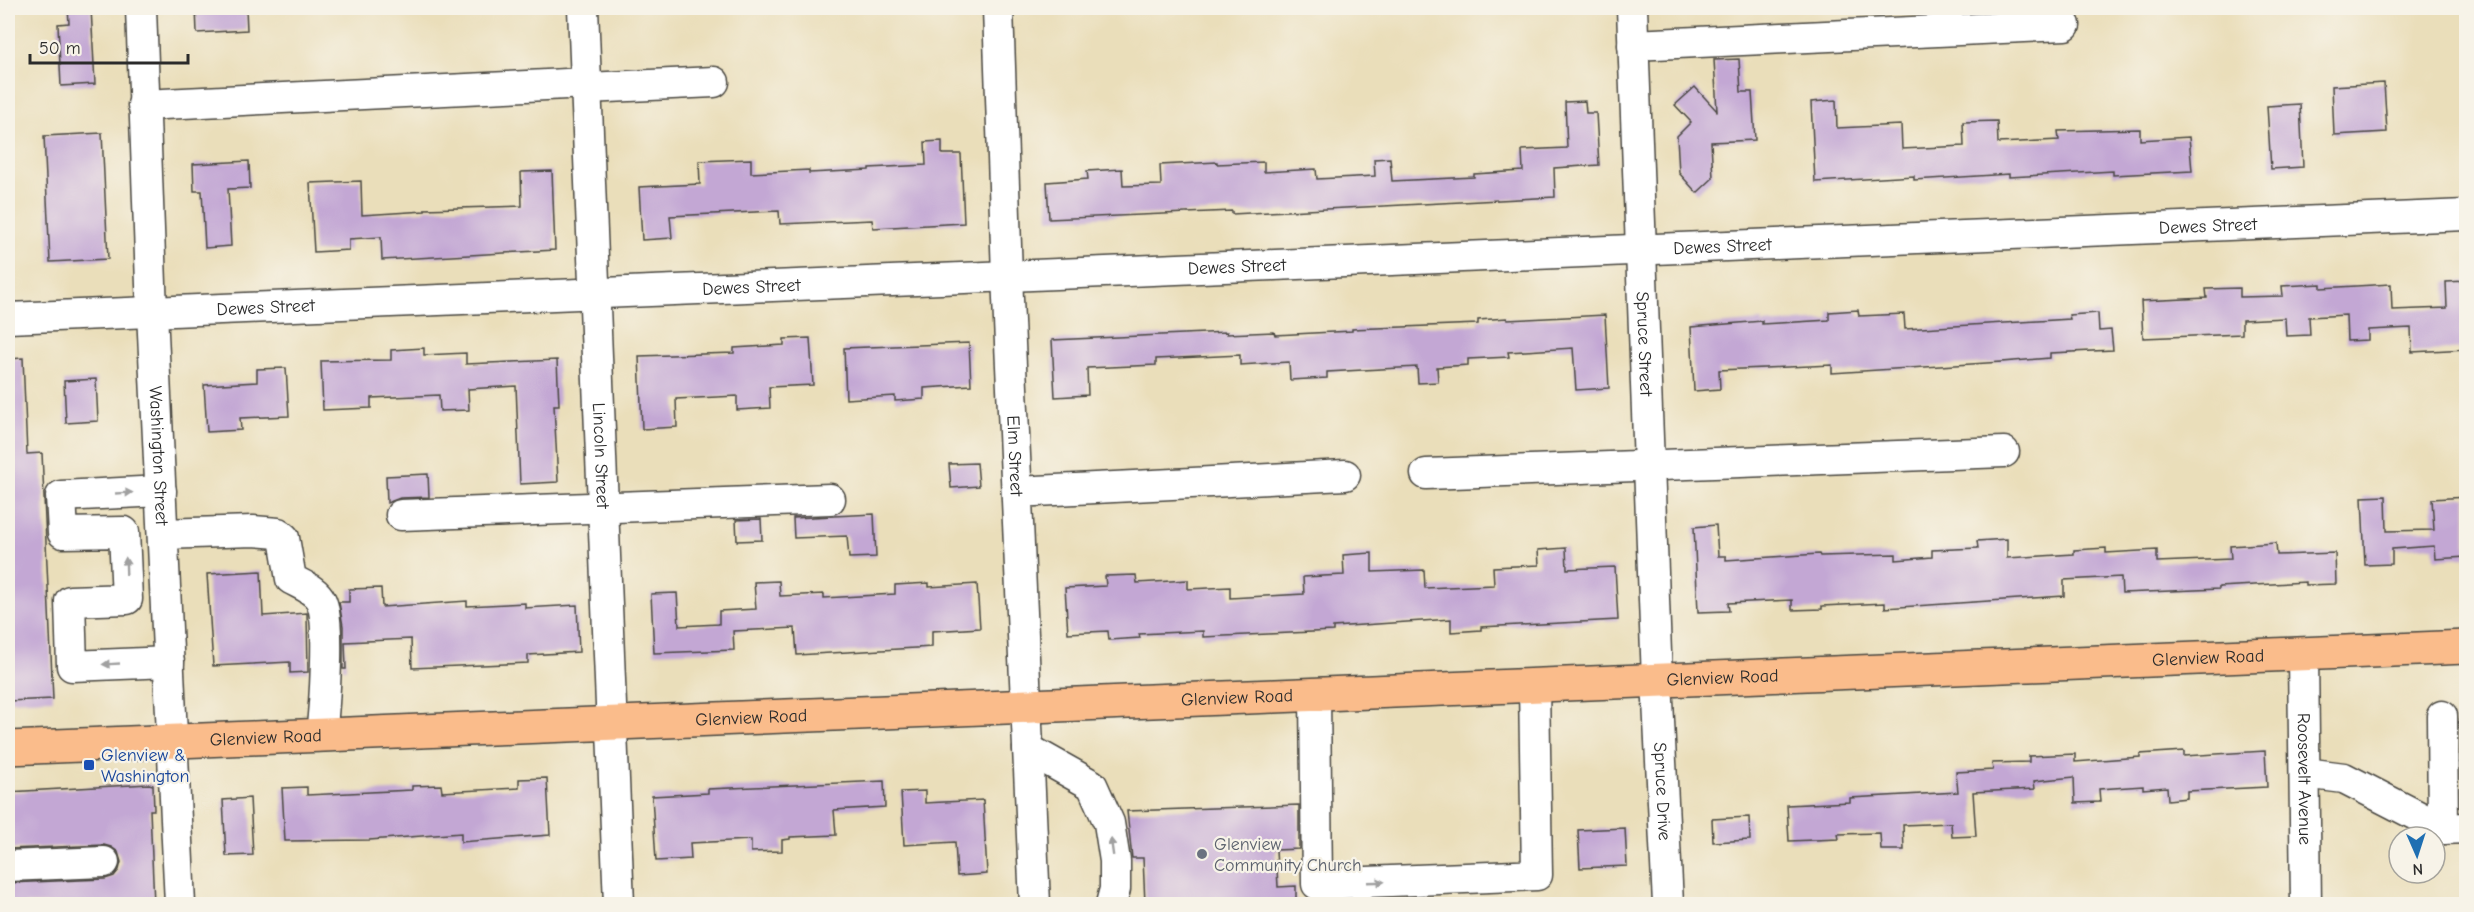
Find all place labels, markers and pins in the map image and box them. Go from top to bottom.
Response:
place label: Glenview & Washington [101,745,190,787]
marker: Glenview & Washington [82,758,96,772]
place label: Glenview Community Church [1214,834,1362,876]
marker: Glenview Community Church [1195,847,1209,861]

